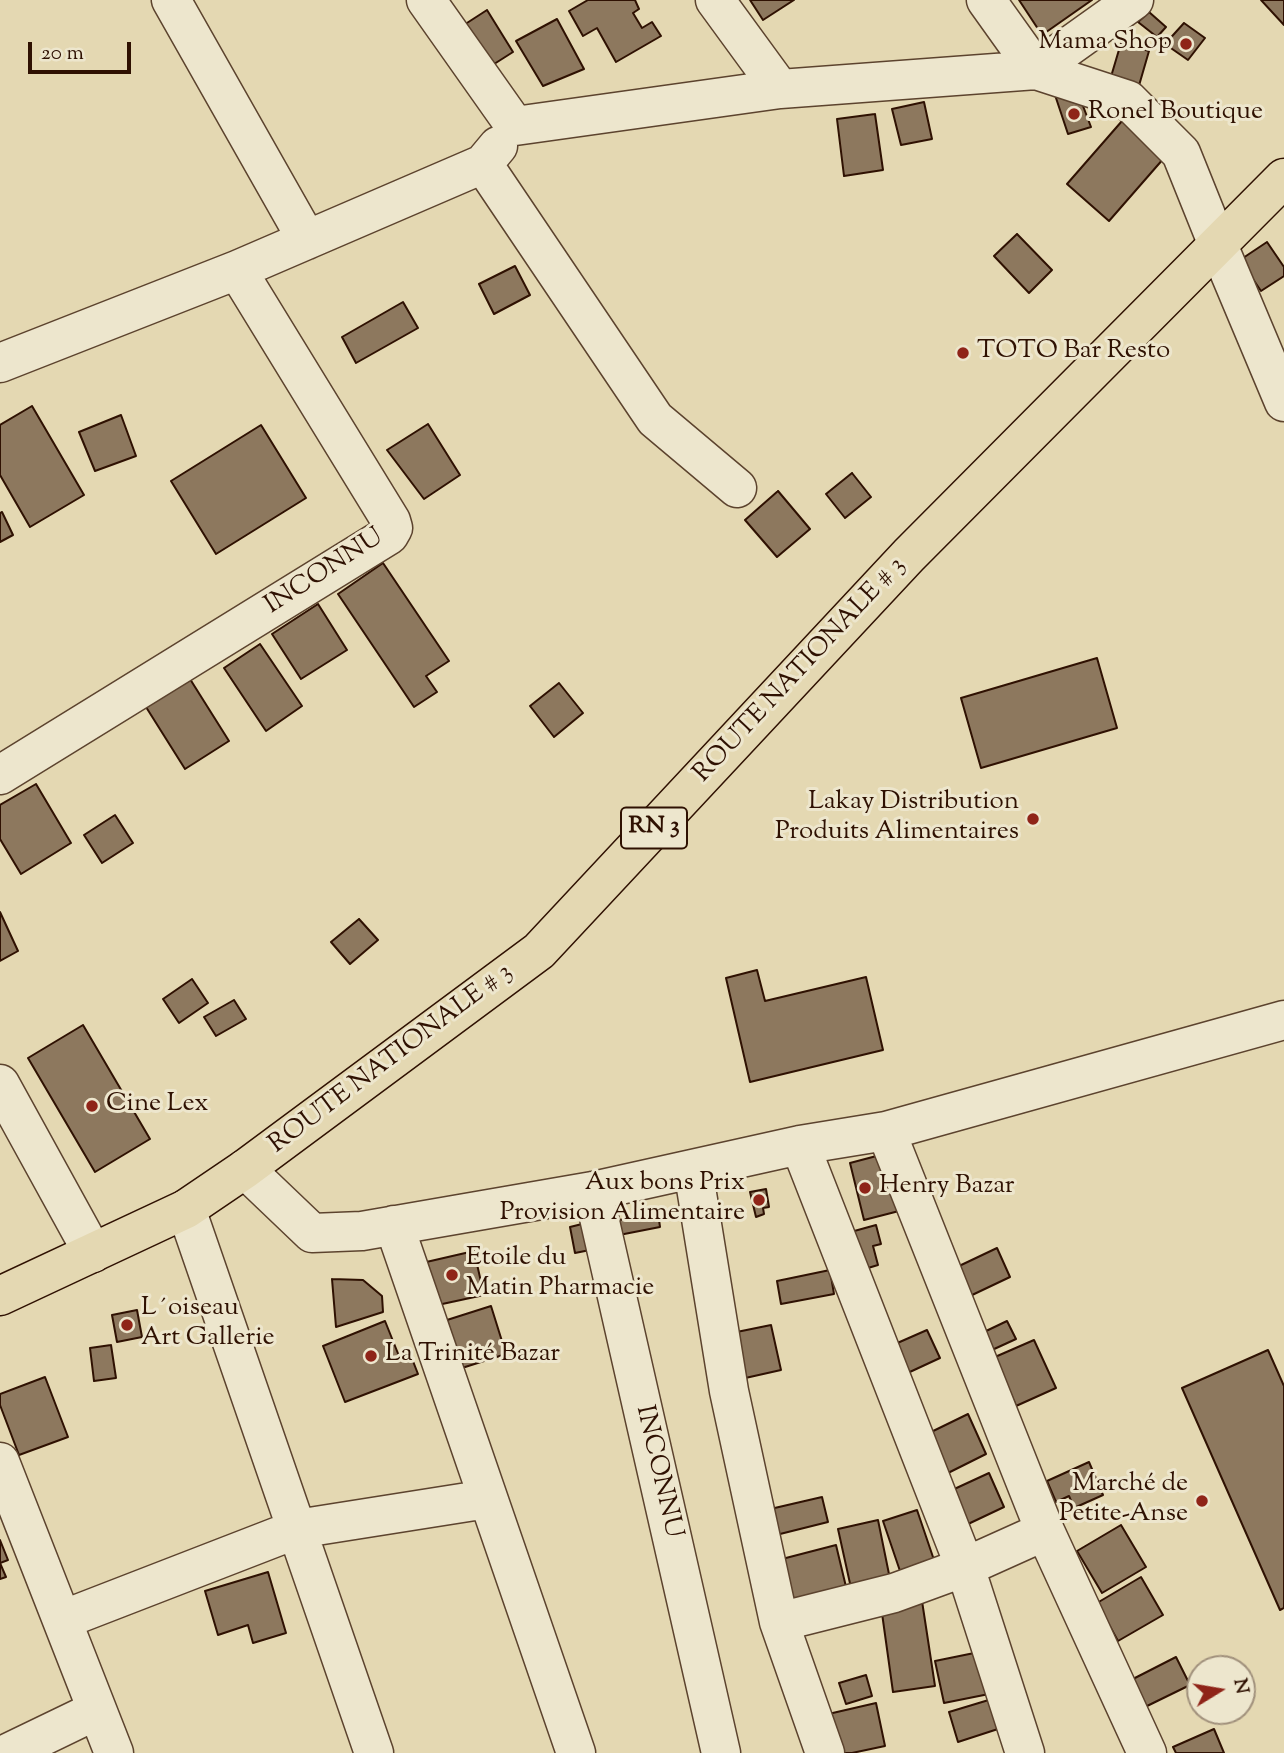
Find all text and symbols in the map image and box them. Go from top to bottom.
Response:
scale bar [32,28,135,72]
place label: Mama Shop [1038,28,1172,60]
marker: Mama Shop [1178,36,1194,52]
text: 20 m [41,39,84,69]
place label: Ronel Boutique [1088,98,1263,130]
marker: Ronel Boutique [1066,106,1082,122]
place label: TOTO Bar Resto [977,337,1170,369]
marker: TOTO Bar Resto [955,345,971,361]
street label: INCONNU [260,523,390,623]
street label: ROUTE NATIONALE # 3 [688,552,914,790]
place label: Lakay Distribution Produits Alimentaires [775,788,1019,850]
road number: RN 3 [621,808,687,848]
marker: Lakay Distribution Produits Alimentaires [1025,811,1041,827]
street label: ROUTE NATIONALE # 3 [264,958,520,1162]
place label: Cine Lex [106,1090,209,1122]
marker: Cine Lex [84,1098,100,1114]
place label: Aux bons Prix Provision Alimentaire [500,1169,745,1230]
place label: Henry Bazar [879,1172,1015,1204]
marker: Henry Bazar [857,1180,873,1196]
marker: Aux bons Prix Provision Alimentaire [751,1192,767,1208]
place label: Etoile du Matin Pharmacie [466,1244,654,1306]
marker: Etoile du Matin Pharmacie [444,1267,460,1283]
place label: L´oiseau Art Gallerie [141,1294,275,1356]
marker: L´oiseau Art Gallerie [119,1317,135,1333]
place label: La Trinité Bazar [385,1340,560,1372]
marker: La Trinité Bazar [363,1348,379,1364]
street label: INCONNU [627,1403,687,1541]
place label: Marché de Petite-Anse [1059,1470,1188,1532]
marker: Marché de Petite-Anse [1194,1493,1210,1509]
north arrow [1186,1655,1256,1725]
text: N [1225,1676,1255,1696]

